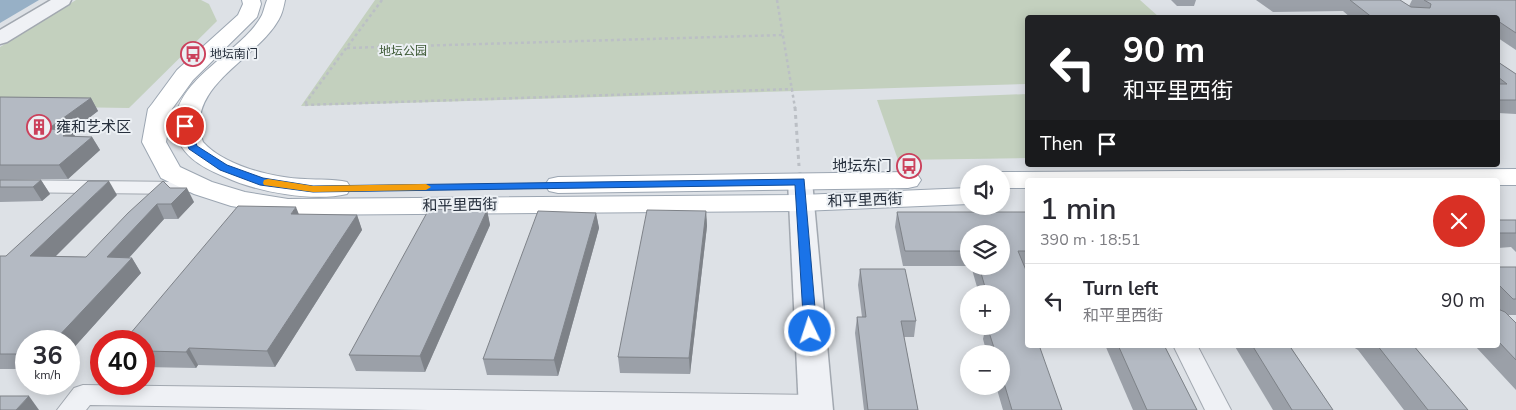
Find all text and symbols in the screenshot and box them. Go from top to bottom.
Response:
text: 90 m [1123,27,1205,74]
icon: left [1040,35,1105,100]
bus stop icon: 地坛南门 [180,41,206,67]
park label: 地坛公园 [379,43,427,59]
place label: 地坛南门 [210,46,258,62]
text: 和平里西街 [1123,76,1233,106]
pin [164,105,206,147]
icon: arrive [171,112,199,140]
building icon: 雍和艺术区 [26,114,52,140]
place label: 雍和艺术区 [56,117,131,137]
icon: arrive [1093,130,1121,158]
text: Then [1040,131,1083,157]
bus stop icon: 地坛东门 [896,153,922,179]
place label: 地坛东门 [832,156,892,176]
map controls [960,165,1010,395]
button: sound [960,165,1010,215]
street label: 和平里西街 [827,189,903,211]
text: 1 min [1040,189,1116,230]
street label: 和平里西街 [422,194,498,216]
button: close [1433,195,1485,247]
button: layers [960,225,1010,275]
text: 390 m · 18:51 [1040,229,1141,251]
text: Turn left [1083,276,1158,302]
button: + [960,285,1010,335]
icon: left [1040,287,1068,315]
text: 90 m [1441,288,1485,314]
position arrow [783,304,835,356]
text: 和平里西街 [1083,305,1163,327]
speed limit sign: 40 [90,330,155,395]
text: 36 [32,339,63,373]
button: − [960,345,1010,395]
text: km/h [34,367,61,383]

